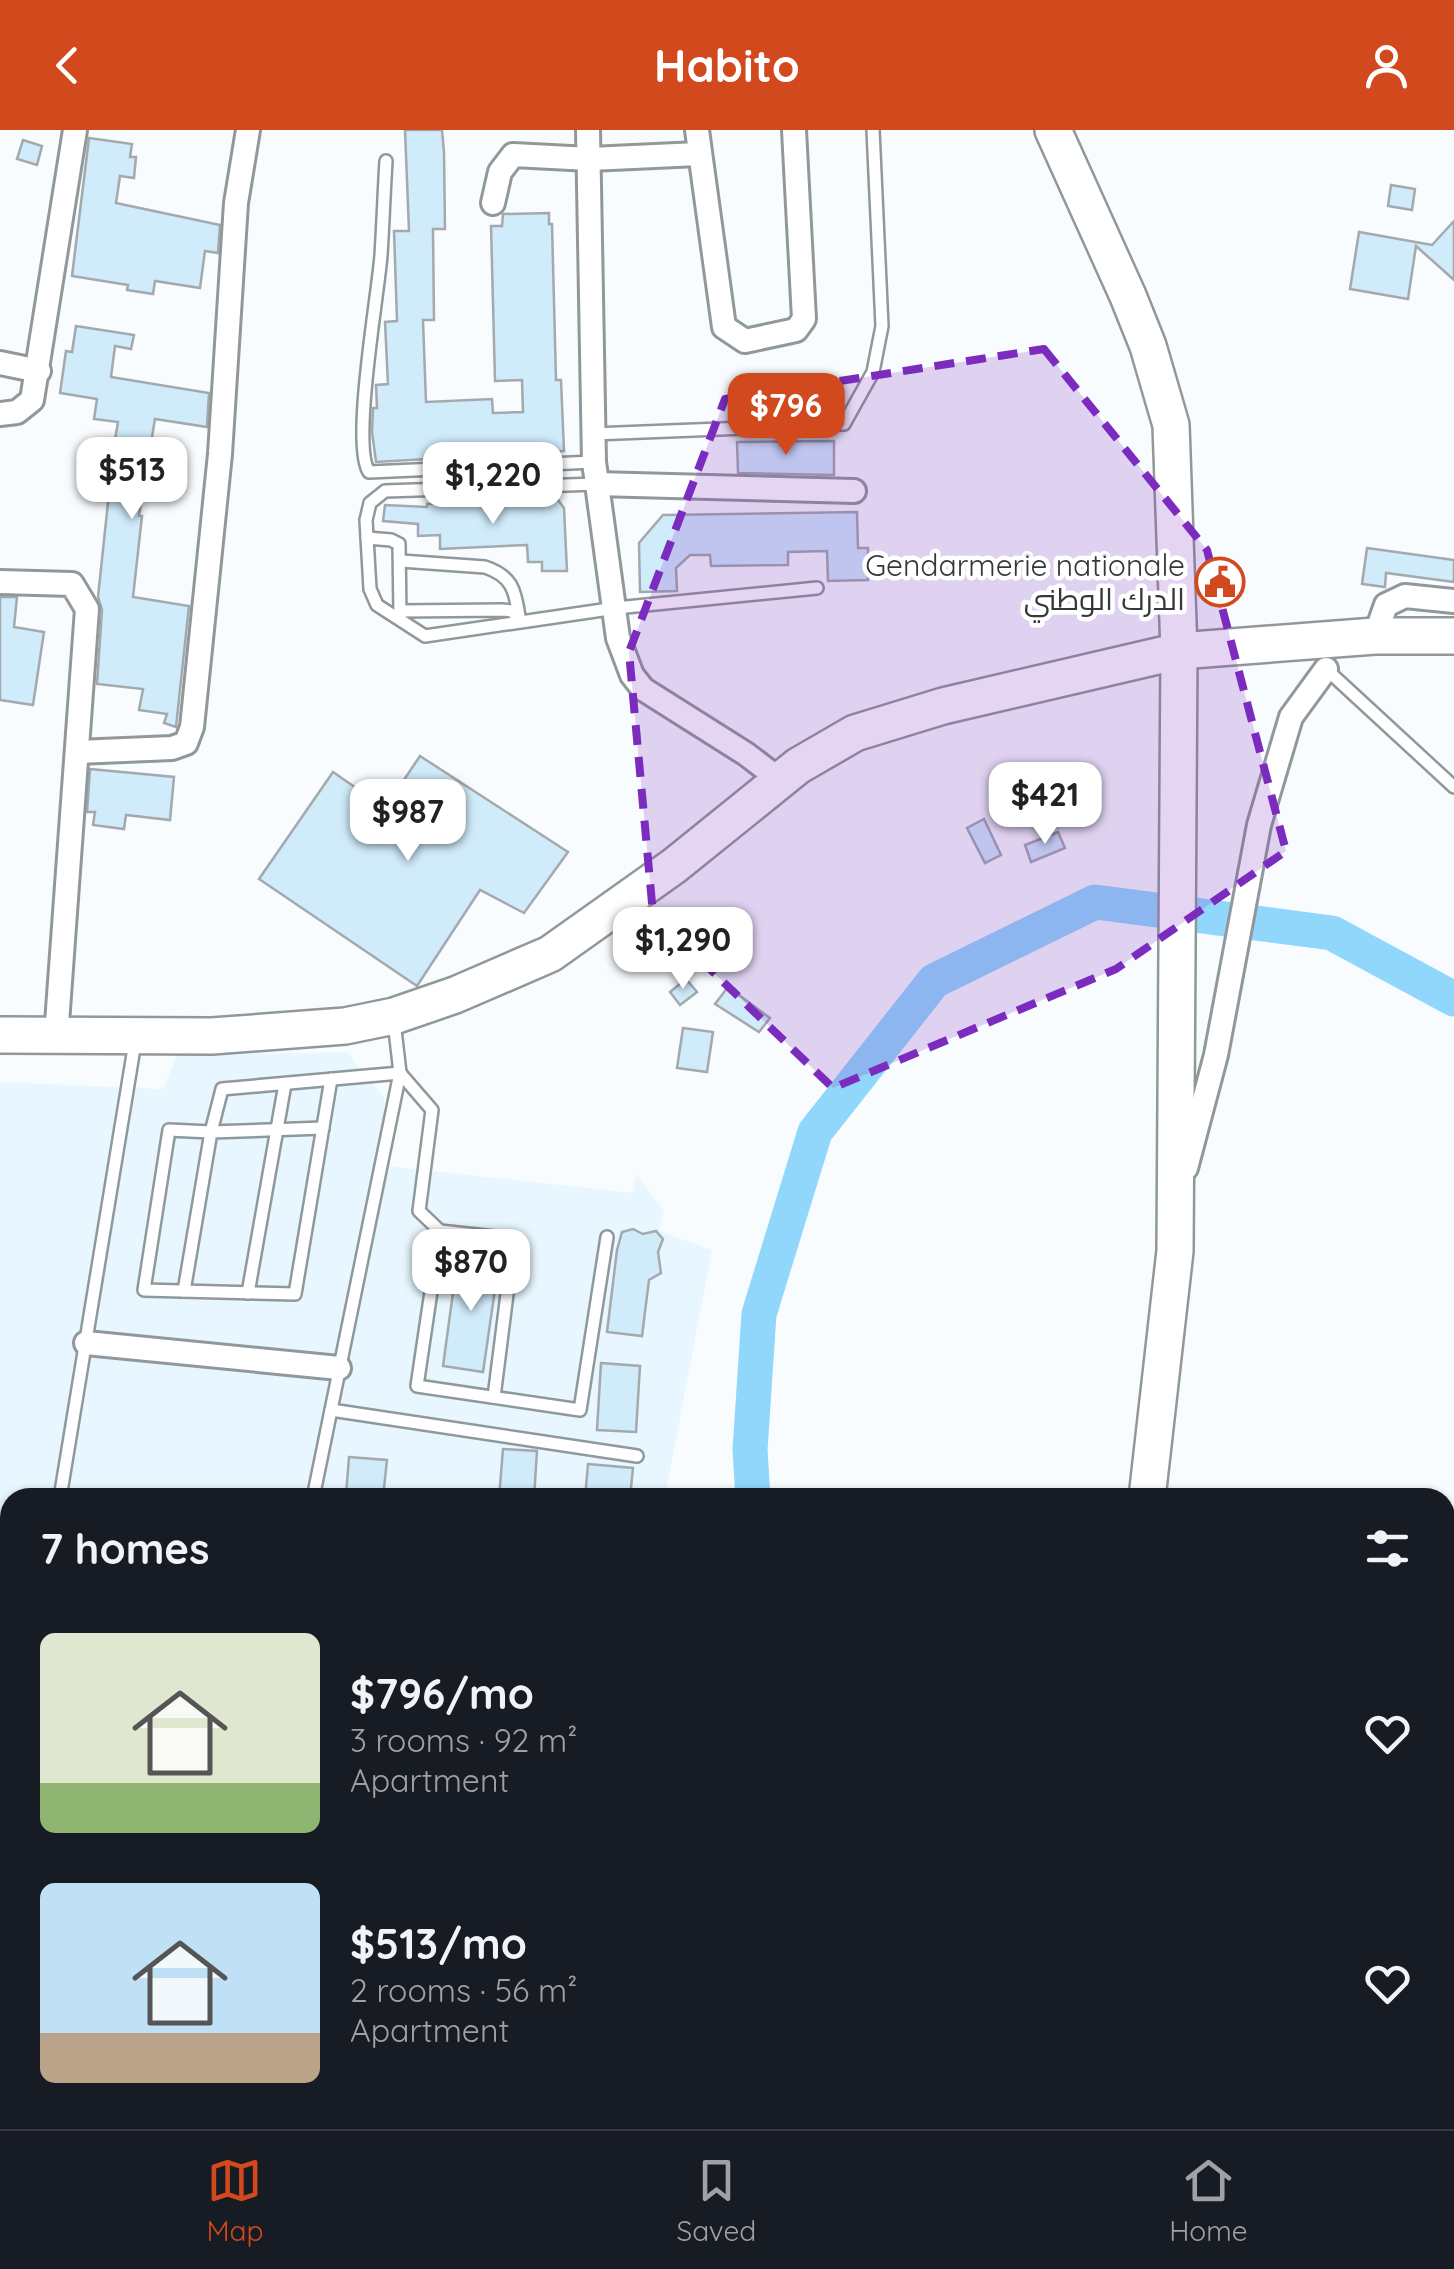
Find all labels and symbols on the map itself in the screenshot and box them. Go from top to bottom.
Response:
pin: $796 [727,373,845,458]
pin: $513 [73,437,191,522]
pin: $1,220 [412,442,574,527]
place label: Gendarmerie nationale الدرك الوطني [865,546,1185,623]
public building icon: Gendarmerie nationale الدرك الوطني [1194,556,1246,608]
pin: $421 [986,762,1104,847]
pin: $987 [349,779,467,864]
pin: $1,290 [602,907,764,992]
pin: $870 [412,1229,530,1314]

